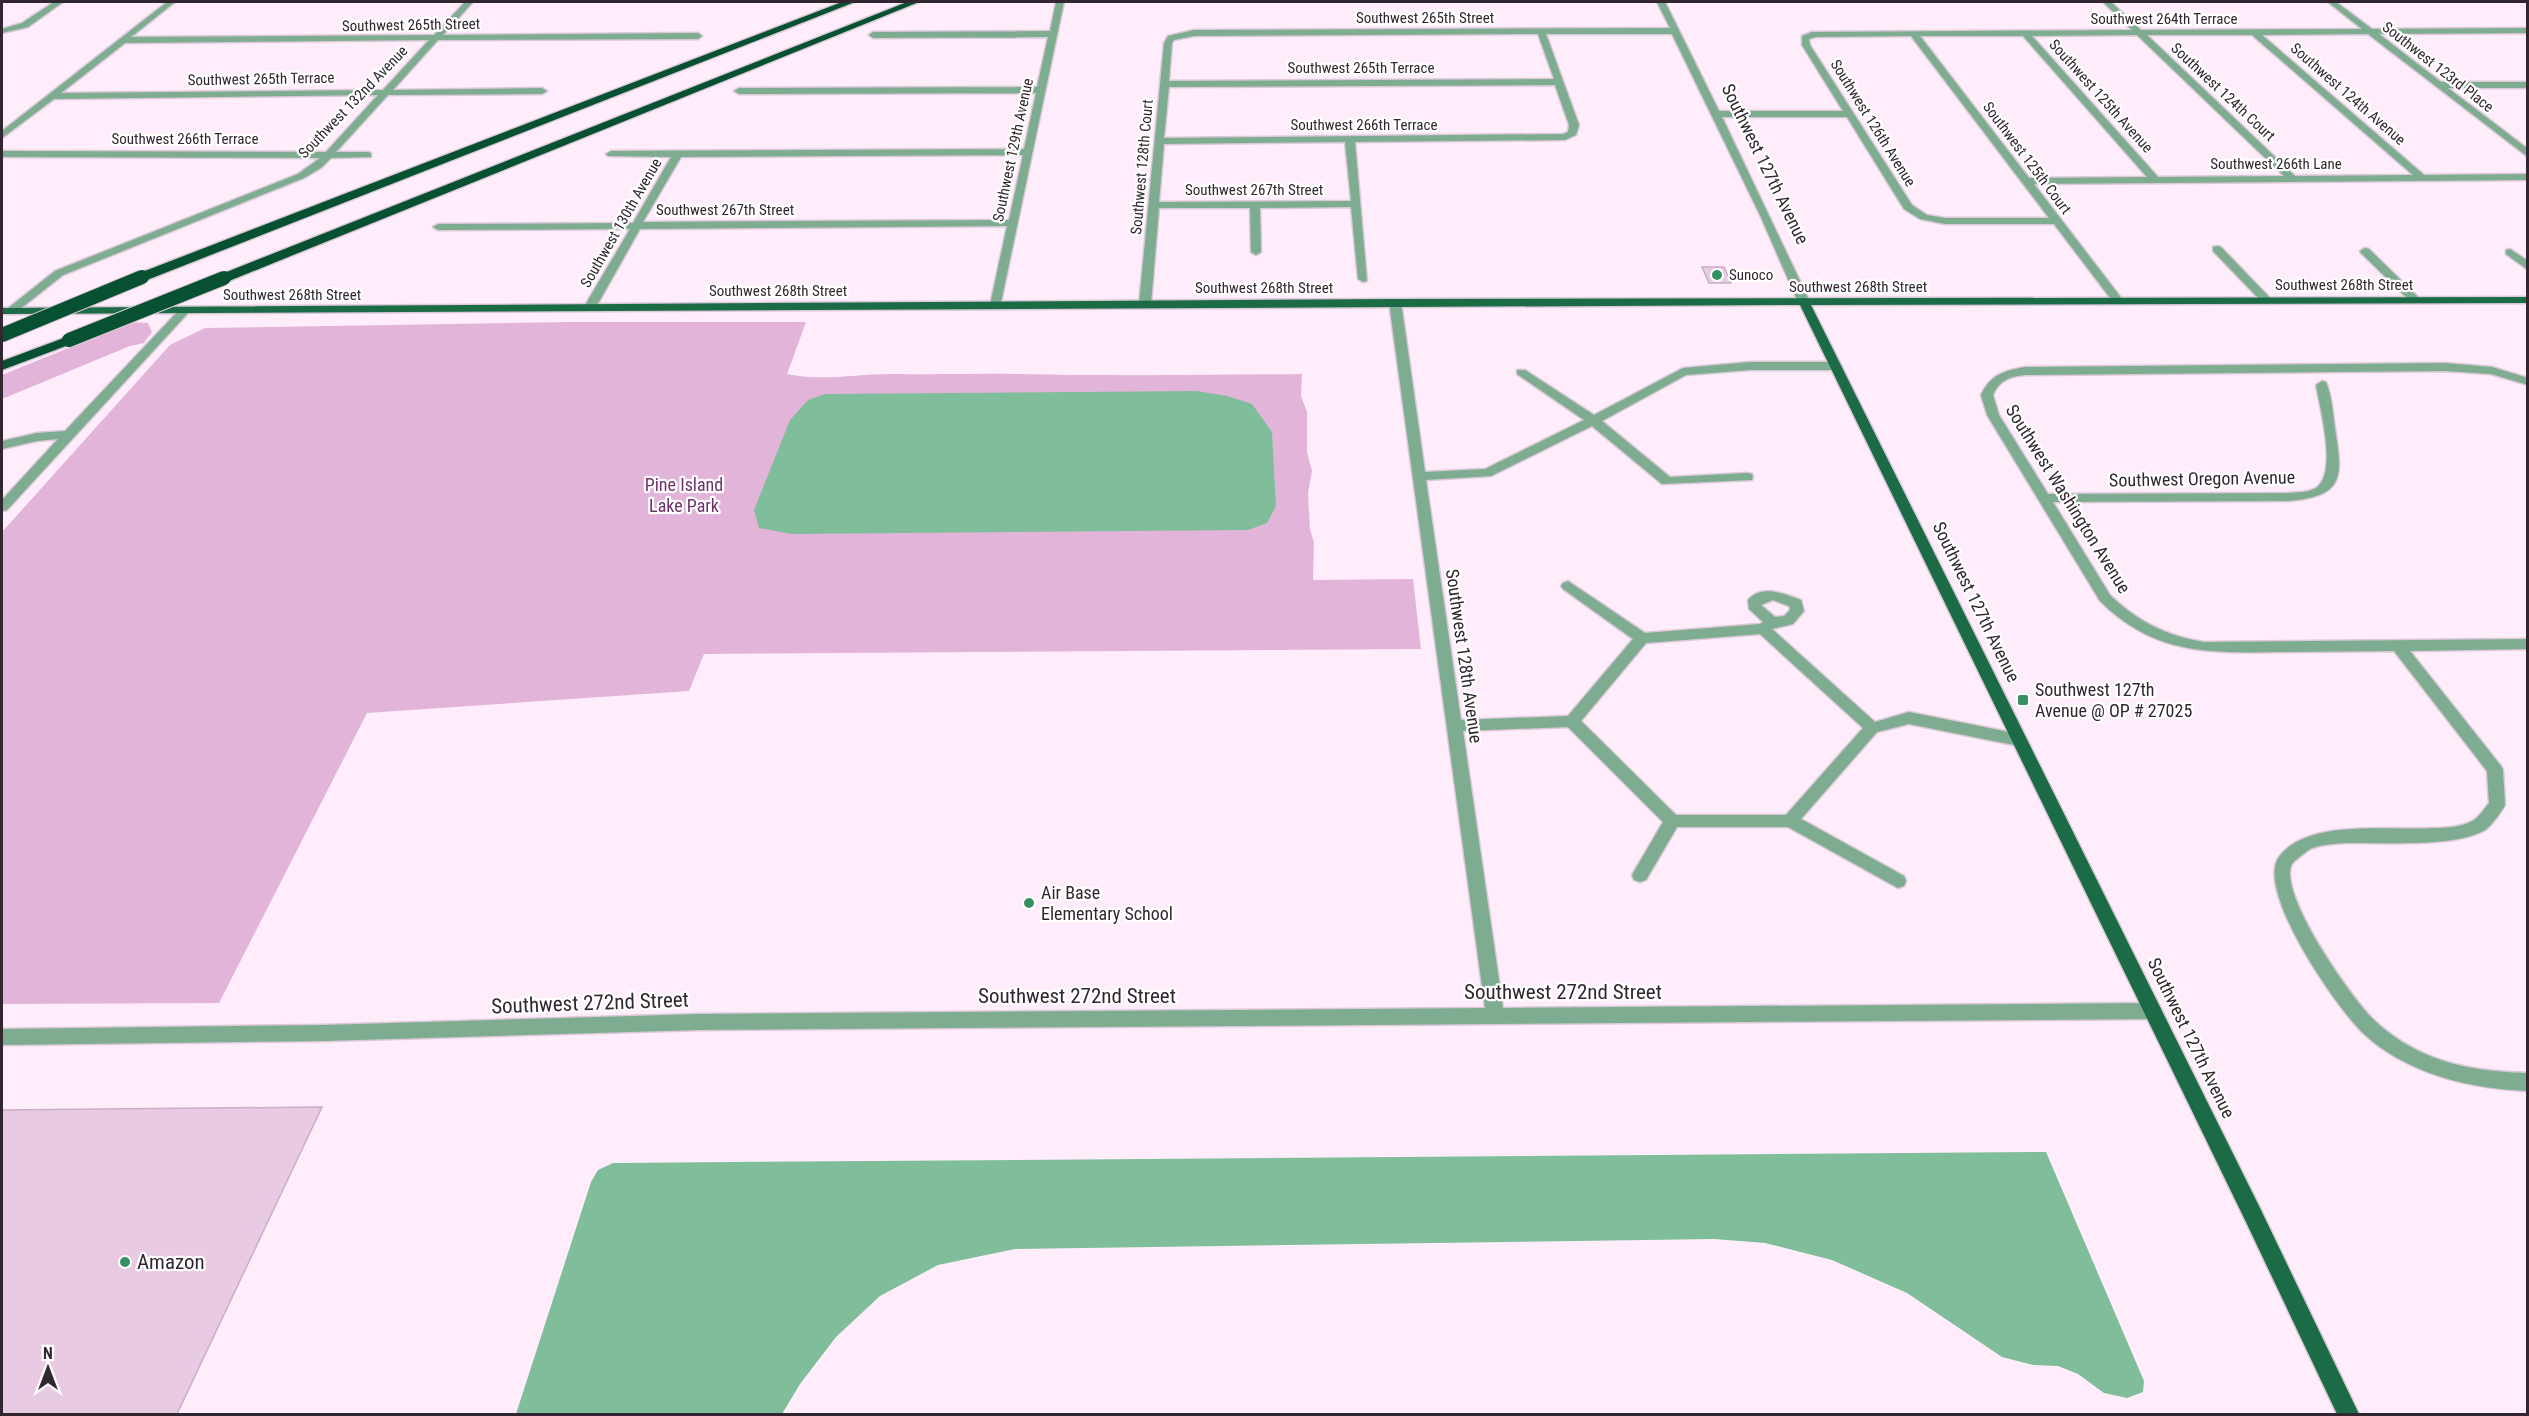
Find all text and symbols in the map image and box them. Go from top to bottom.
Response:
street label: Southwest 265th Street [1356,9,1494,27]
street label: Southwest 264th Terrace [2091,10,2237,28]
street label: Southwest 265th Street [342,15,480,35]
street label: Southwest 123rd Place [2379,18,2497,116]
street label: Southwest 125th Avenue [2045,36,2157,156]
street label: Southwest 124th Court [2167,39,2279,145]
street label: Southwest 124th Avenue [2287,39,2409,149]
street label: Southwest 132nd Avenue [295,42,411,162]
street label: Southwest 126th Avenue [1827,56,1919,190]
street label: Southwest 265th Terrace [1288,59,1434,77]
street label: Southwest 265th Terrace [187,69,335,89]
street label: Southwest 129th Avenue [989,77,1037,223]
street label: Southwest 127th Avenue [1718,80,1813,247]
street label: Southwest 125th Court [1979,98,2075,218]
street label: Southwest 128th Court [1127,99,1157,235]
street label: Southwest 266th Terrace [1291,116,1437,134]
street label: Southwest 266th Terrace [112,130,258,148]
street label: Southwest 130th Avenue [577,155,665,291]
street label: Southwest 266th Lane [2210,155,2342,173]
street label: Southwest 267th Street [1185,181,1323,199]
street label: Southwest 267th Street [656,201,794,219]
place label: Sunoco [1729,266,1773,284]
marker: Sunoco [1710,268,1724,282]
street label: Southwest 268th Street [2275,276,2413,294]
street label: Southwest 268th Street [1789,278,1927,296]
street label: Southwest 268th Street [1195,279,1333,297]
street label: Southwest 268th Street [709,282,847,300]
street label: Southwest 268th Street [223,286,361,304]
street label: Southwest Washington Avenue [2002,401,2135,597]
street label: Southwest Oregon Avenue [2109,466,2295,491]
park label: Pine Island Lake Park [645,474,723,516]
street label: Southwest 127th Avenue [1929,518,2024,685]
street label: Southwest 128th Avenue [1442,568,1487,744]
place label: Southwest 127th Avenue @ OP # 27025 [2035,679,2192,721]
marker: Southwest 127th Avenue @ OP # 27025 [2016,693,2030,707]
place label: Air Base Elementary School [1041,882,1173,924]
marker: Air Base Elementary School [1022,896,1036,910]
street label: Southwest 127th Avenue [2144,954,2239,1121]
street label: Southwest 272nd Street [1464,980,1662,1004]
street label: Southwest 272nd Street [978,984,1176,1008]
street label: Southwest 272nd Street [491,988,689,1018]
place label: Amazon [137,1250,205,1274]
marker: Amazon [118,1255,132,1269]
north arrow [18,1338,78,1398]
text: N [43,1344,53,1363]

